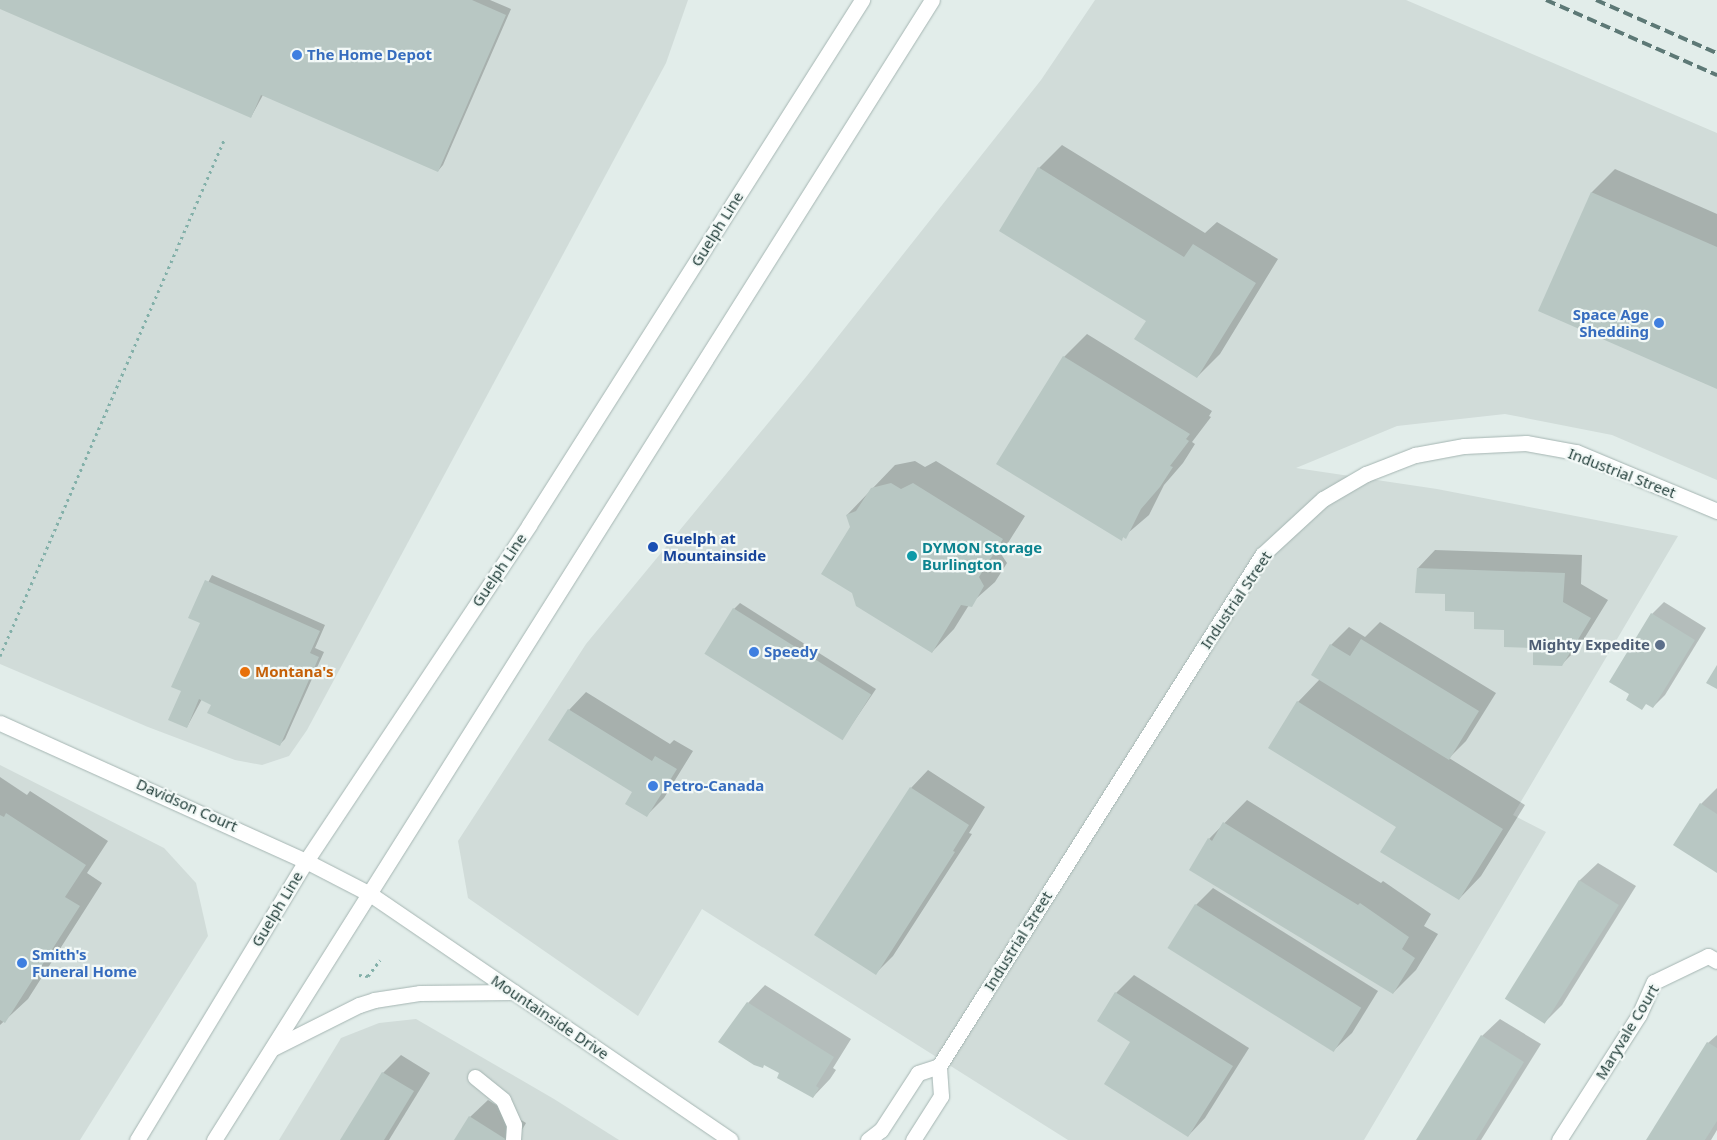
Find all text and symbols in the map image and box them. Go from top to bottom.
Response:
place label: The Home Depot [307,46,432,64]
marker: The Home Depot [291,49,303,61]
street label: Guelph Line [687,188,747,270]
place label: Space Age Shedding [1573,305,1649,340]
marker: Space Age Shedding [1653,317,1665,329]
street label: Industrial Street [1566,444,1678,502]
place label: Guelph at Mountainside [663,529,766,564]
street label: Guelph Line [468,530,530,610]
place label: DYMON Storage Burlington [922,538,1042,573]
marker: Guelph at Mountainside [647,541,659,553]
street label: Industrial Street [1197,548,1275,652]
marker: DYMON Storage Burlington [906,550,918,562]
place label: Mighty Expedite [1528,636,1650,654]
marker: Mighty Expedite [1654,639,1666,651]
place label: Speedy [764,643,818,661]
marker: Speedy [748,646,760,658]
place label: Montana's [255,663,333,681]
marker: Montana's [239,666,251,678]
street label: Davidson Court [134,775,240,835]
place label: Petro-Canada [663,777,764,795]
marker: Petro-Canada [647,780,659,792]
street label: Guelph Line [248,868,306,950]
street label: Industrial Street [980,888,1056,994]
place label: Smith's Funeral Home [32,945,137,980]
marker: Smith's Funeral Home [16,957,28,969]
street label: Mountainside Drive [488,971,612,1063]
street label: Maryvale Court [1592,981,1662,1083]

